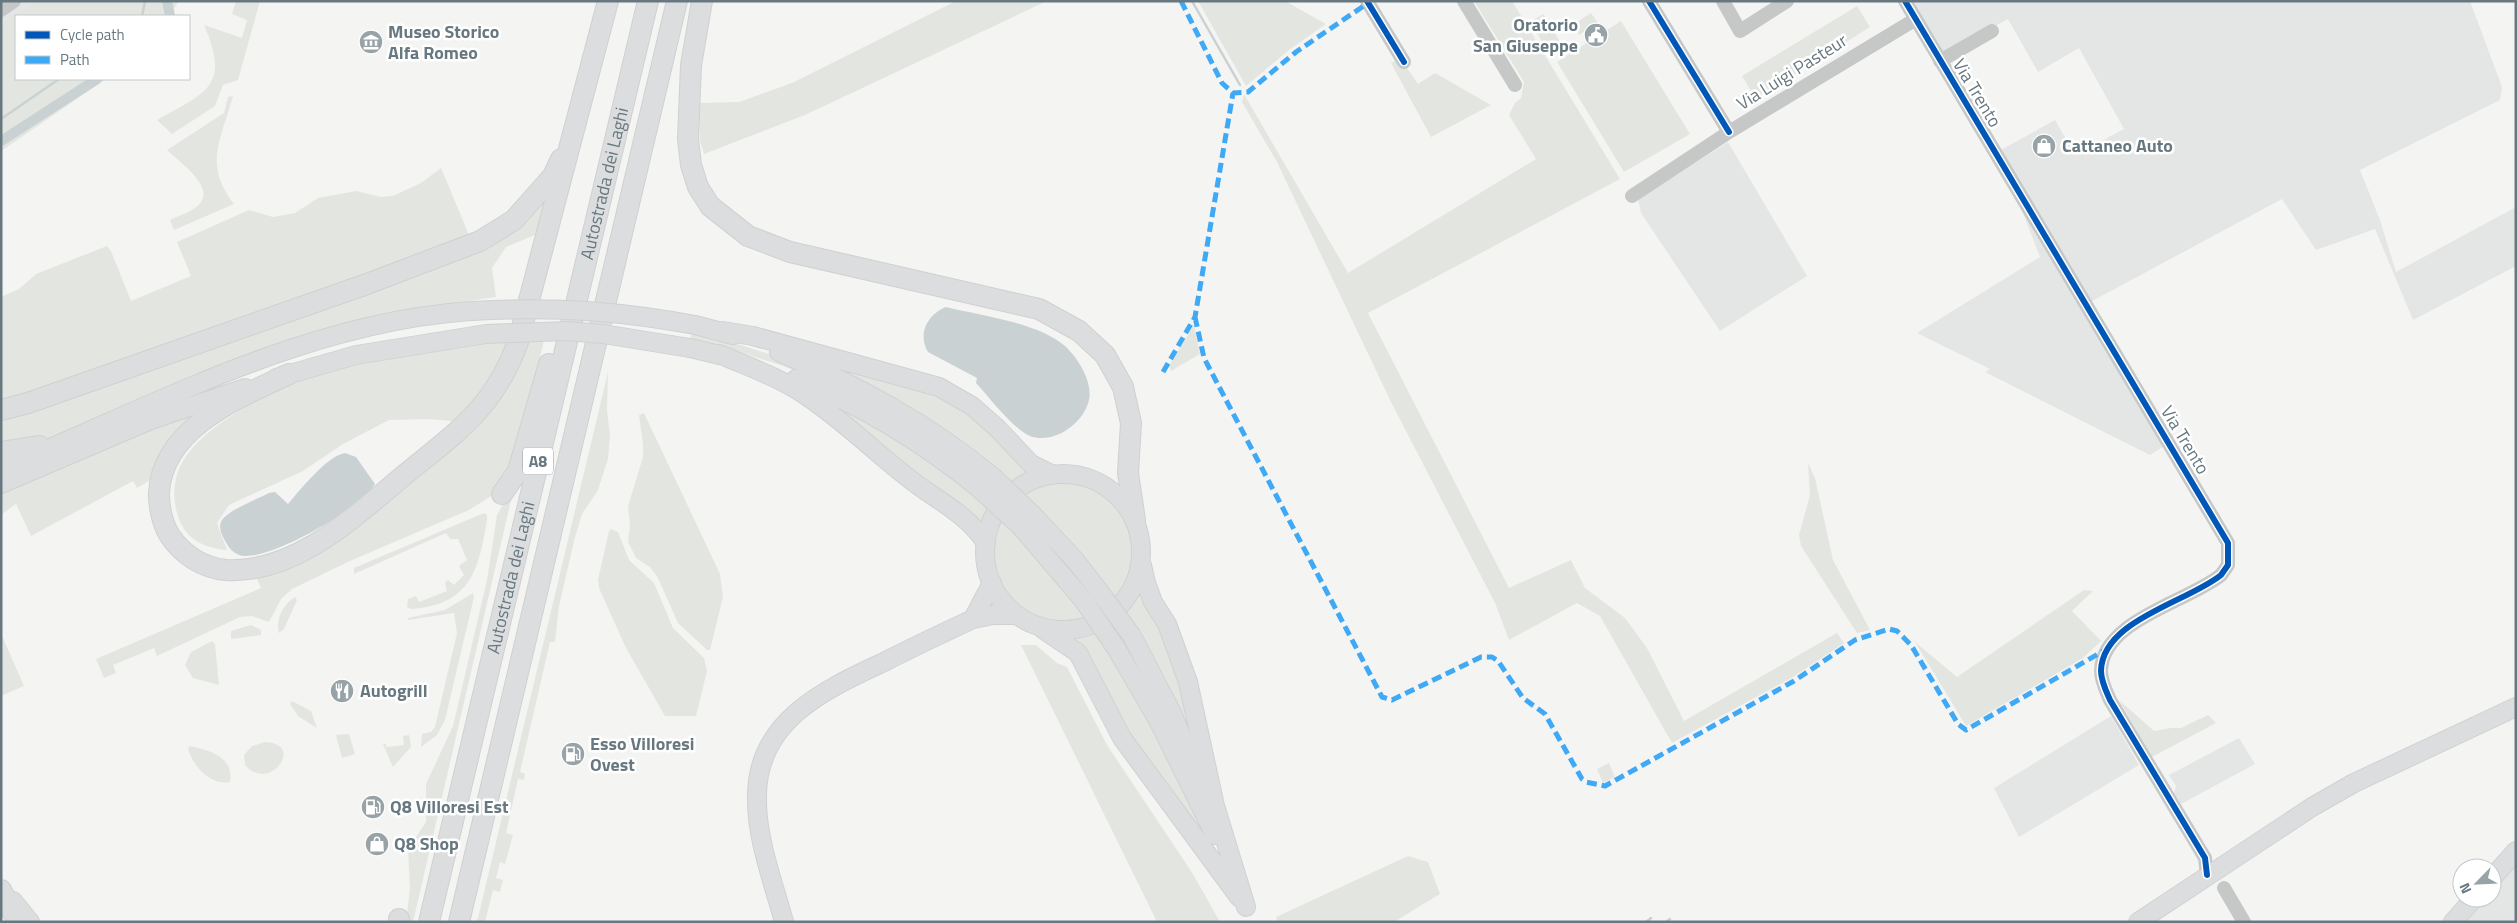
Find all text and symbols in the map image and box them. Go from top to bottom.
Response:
place label: Oratorio San Giuseppe [1473,11,1578,59]
legend [15,15,190,80]
place label: Museo Storico Alfa Romeo [388,18,499,66]
public building icon: Oratorio San Giuseppe [1583,22,1609,48]
text: Cycle path [60,23,125,46]
street label: Via Luigi Pasteur [1731,27,1852,116]
museum icon: Museo Storico Alfa Romeo [358,29,384,55]
text: Path [60,48,90,71]
street label: Via Trento [1946,53,2009,132]
street label: Autostrada dei Laghi [573,105,635,262]
place label: Cattaneo Auto [2062,132,2173,159]
shop icon: Cattaneo Auto [2031,133,2057,159]
street label: Via Trento [2154,400,2217,479]
road number: A8 [523,448,553,474]
street label: Autostrada dei Laghi [479,499,542,656]
place label: Autogrill [360,677,428,704]
restaurant icon: Autogrill [329,678,355,704]
place label: Esso Villoresi Ovest [590,730,694,778]
fuel station icon: Esso Villoresi Ovest [560,741,586,767]
place label: Q8 Villoresi Est [390,793,509,820]
fuel station icon: Q8 Villoresi Est [360,794,386,820]
place label: Q8 Shop [394,830,459,857]
shop icon: Q8 Shop [364,831,390,857]
north arrow [2452,858,2502,908]
text: N [2453,880,2476,897]

